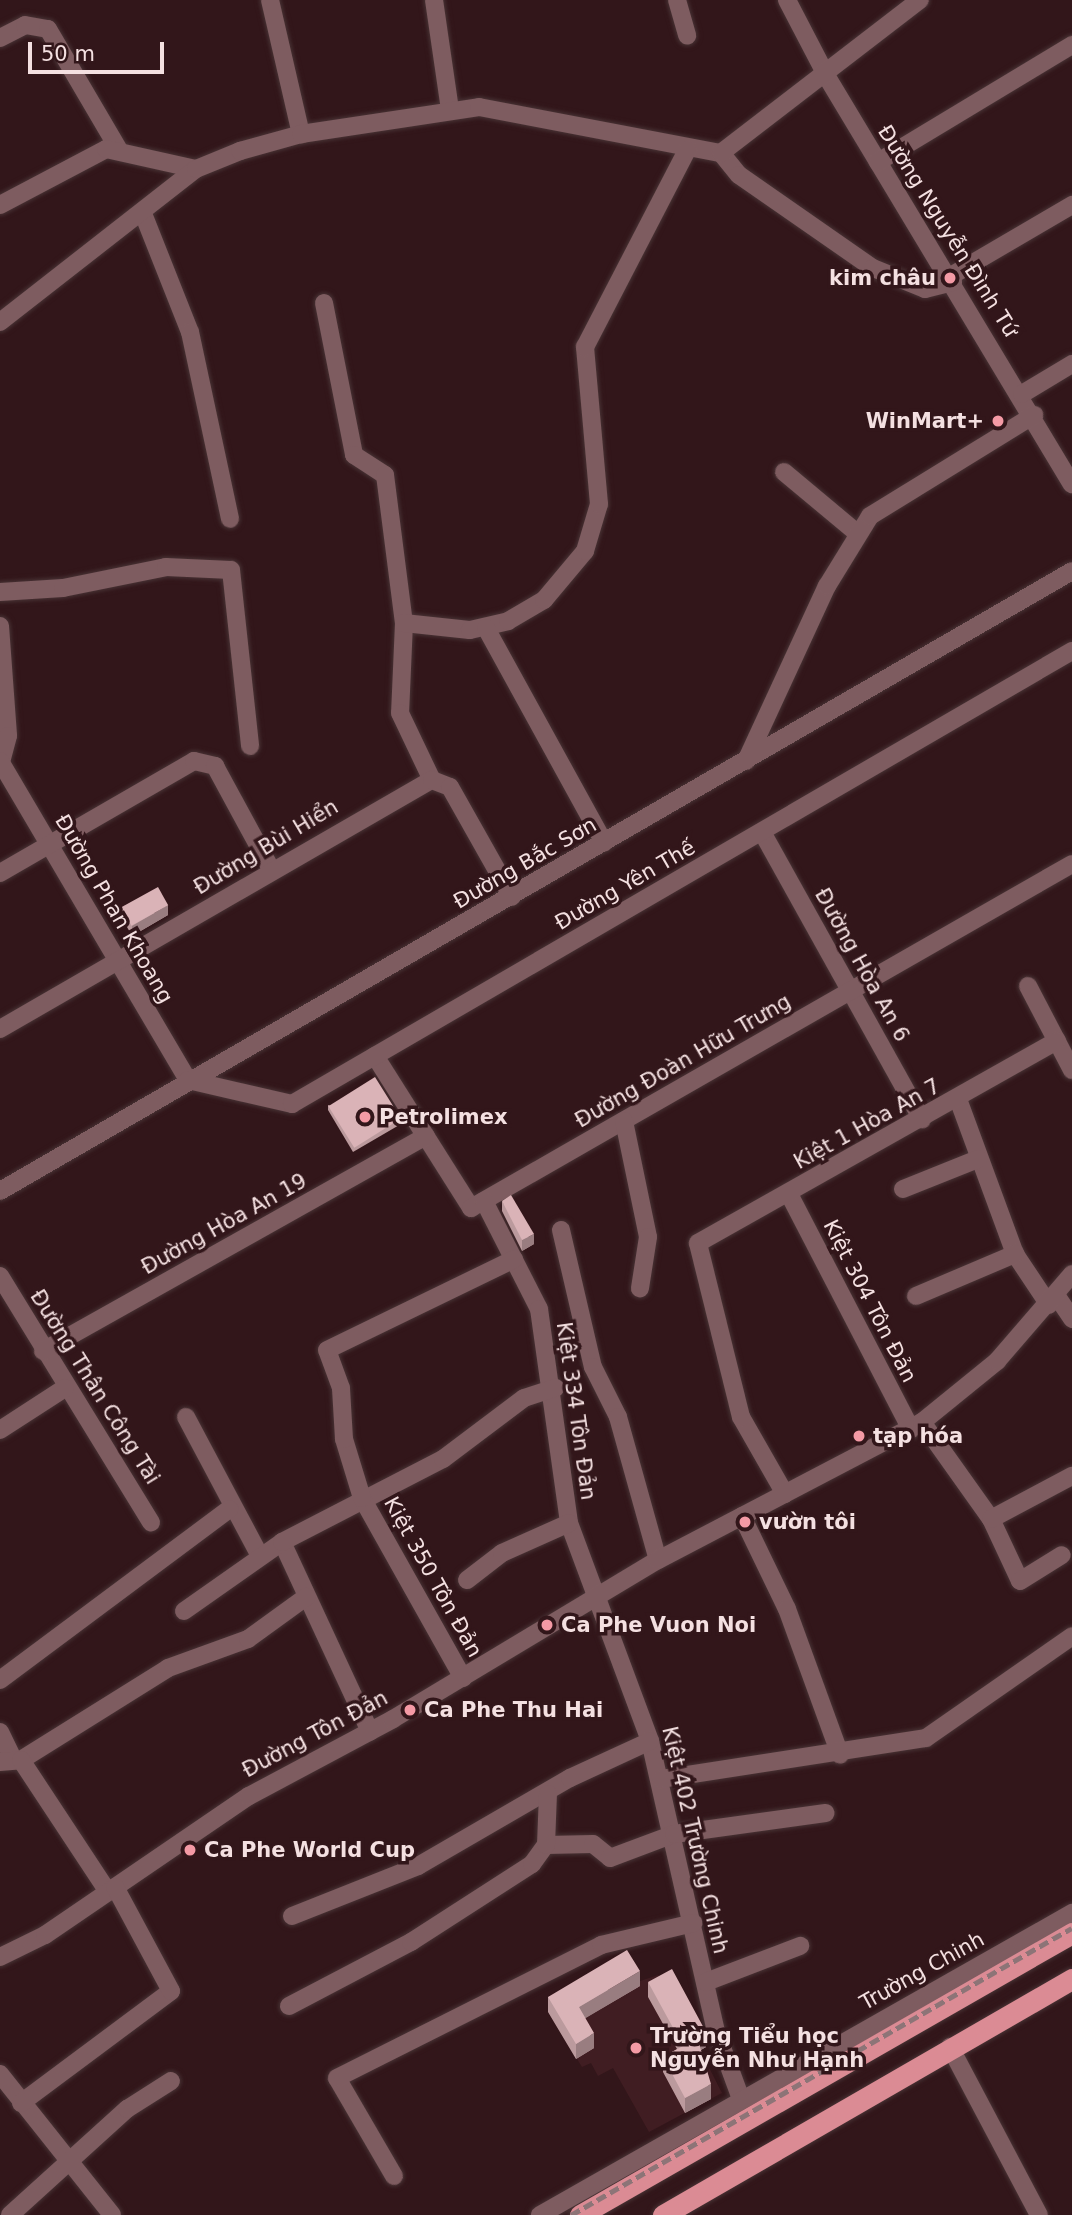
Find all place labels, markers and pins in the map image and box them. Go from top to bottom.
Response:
place label: kim châu [829,265,936,291]
marker: kim châu [942,270,958,286]
place label: WinMart+ [866,408,984,434]
marker: WinMart+ [990,413,1006,429]
place label: Petrolimex [379,1104,508,1130]
marker: Petrolimex [357,1109,373,1125]
place label: tạp hóa [873,1423,963,1449]
marker: tạp hóa [851,1428,867,1444]
place label: vườn tôi [759,1509,856,1535]
marker: vườn tôi [737,1514,753,1530]
place label: Ca Phe Vuon Noi [561,1612,756,1638]
marker: Ca Phe Vuon Noi [539,1617,555,1633]
place label: Ca Phe Thu Hai [424,1697,603,1723]
marker: Ca Phe Thu Hai [402,1702,418,1718]
place label: Ca Phe World Cup [204,1837,415,1863]
marker: Ca Phe World Cup [182,1842,198,1858]
place label: Trường Tiểu học Nguyễn Như Hạnh [650,2023,864,2073]
marker: Trường Tiểu học Nguyễn Như Hạnh [628,2040,644,2056]

